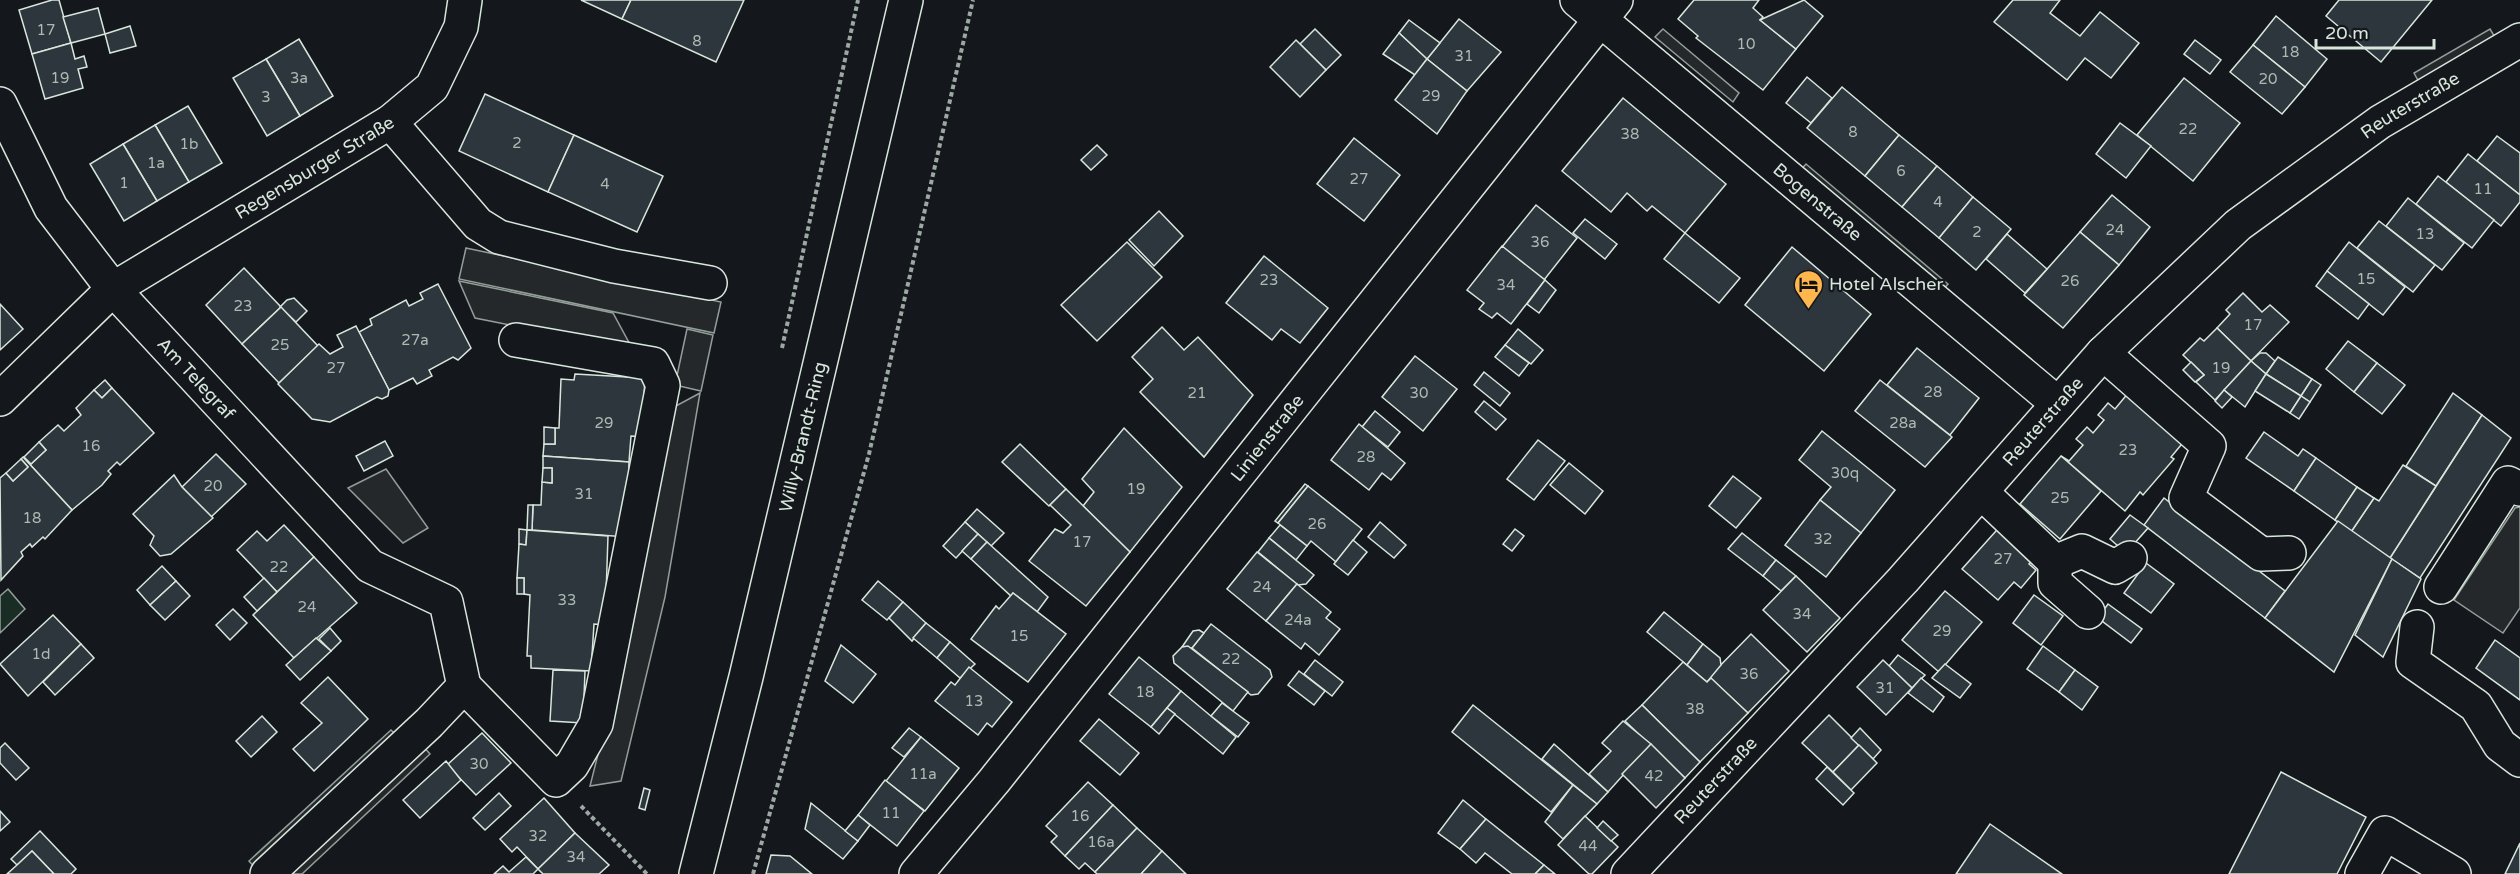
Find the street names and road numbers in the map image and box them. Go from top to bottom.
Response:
street label: Reuterstraße [2356,67,2463,143]
street label: Regensburger Straße [231,111,398,224]
street label: Bogenstraße [1768,158,1866,246]
street label: Am Telegraf [153,333,240,424]
street label: Willy-Brandt-Ring [774,359,831,514]
street label: Reuterstraße [1998,372,2088,470]
street label: Linienstraße [1226,390,1309,486]
street label: Reuterstraße [1669,732,1762,829]

